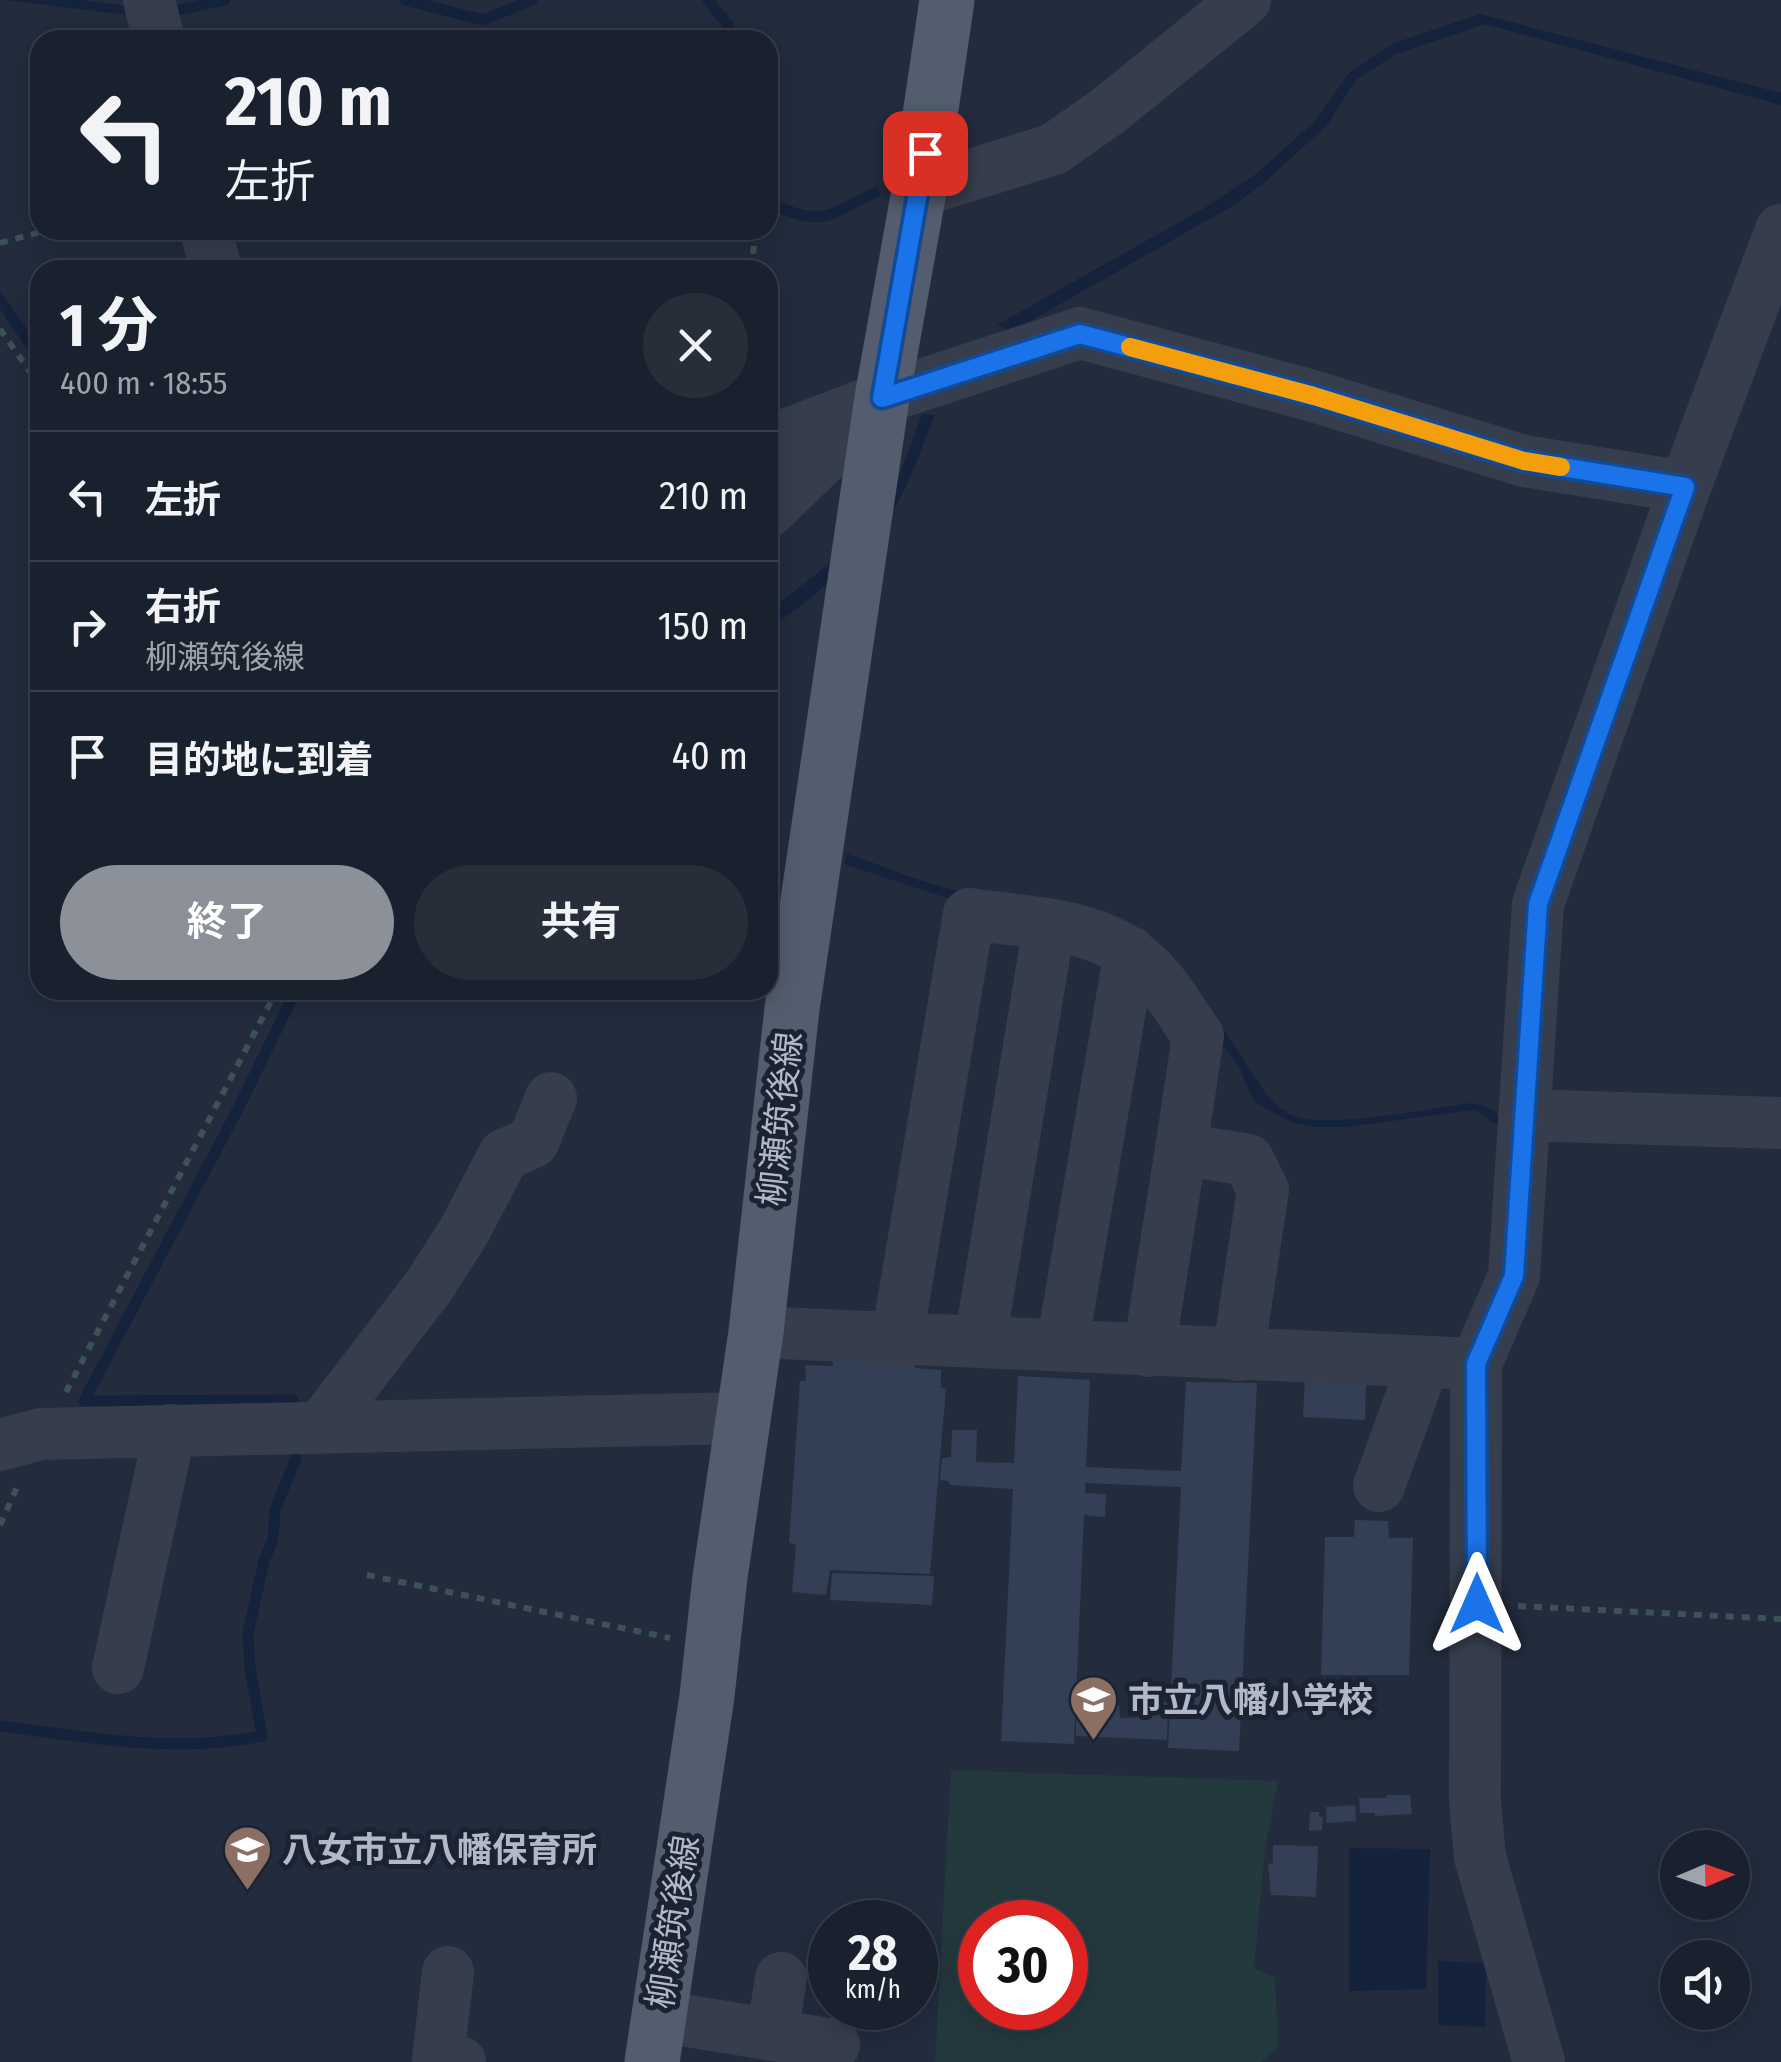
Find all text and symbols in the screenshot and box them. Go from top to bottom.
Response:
text: 210 m [225,60,392,144]
icon: left [60,70,190,200]
pin [883,111,968,196]
icon: arrive [898,126,953,181]
text: 左折 [225,155,315,209]
text: 1 分 [60,290,158,362]
button: close [643,293,748,398]
text: 400 m · 18:55 [60,364,227,402]
icon: left [60,469,115,524]
text: 210 m [659,473,748,519]
text: 左折 [145,477,221,523]
text: 右折 [145,584,221,630]
icon: right [60,599,115,654]
text: 150 m [658,603,748,649]
text: 柳瀬筑後線 [145,638,305,676]
icon: arrive [60,729,115,784]
text: 40 m [672,733,748,779]
text: 目的地に到着 [145,737,373,783]
button: 終了 [60,865,394,980]
button: 共有 [414,865,748,980]
street label: 柳瀬筑後線 [750,1030,810,1208]
position arrow [1425,1552,1529,1656]
school or university icon: 市立八幡小学校 [1067,1674,1119,1742]
place label: 市立八幡小学校 [1128,1679,1373,1721]
school or university icon: 八女市立八幡保育所 [221,1824,273,1892]
place label: 八女市立八幡保育所 [282,1829,597,1871]
north arrow [1660,1830,1750,1920]
map controls [1660,1830,1750,2030]
street label: 柳瀬筑後線 [639,1832,707,2012]
speed limit sign: 30 [958,1900,1088,2030]
text: 28 [848,1923,898,1983]
button: sound [1660,1940,1750,2030]
text: km/h [845,1975,901,2005]

